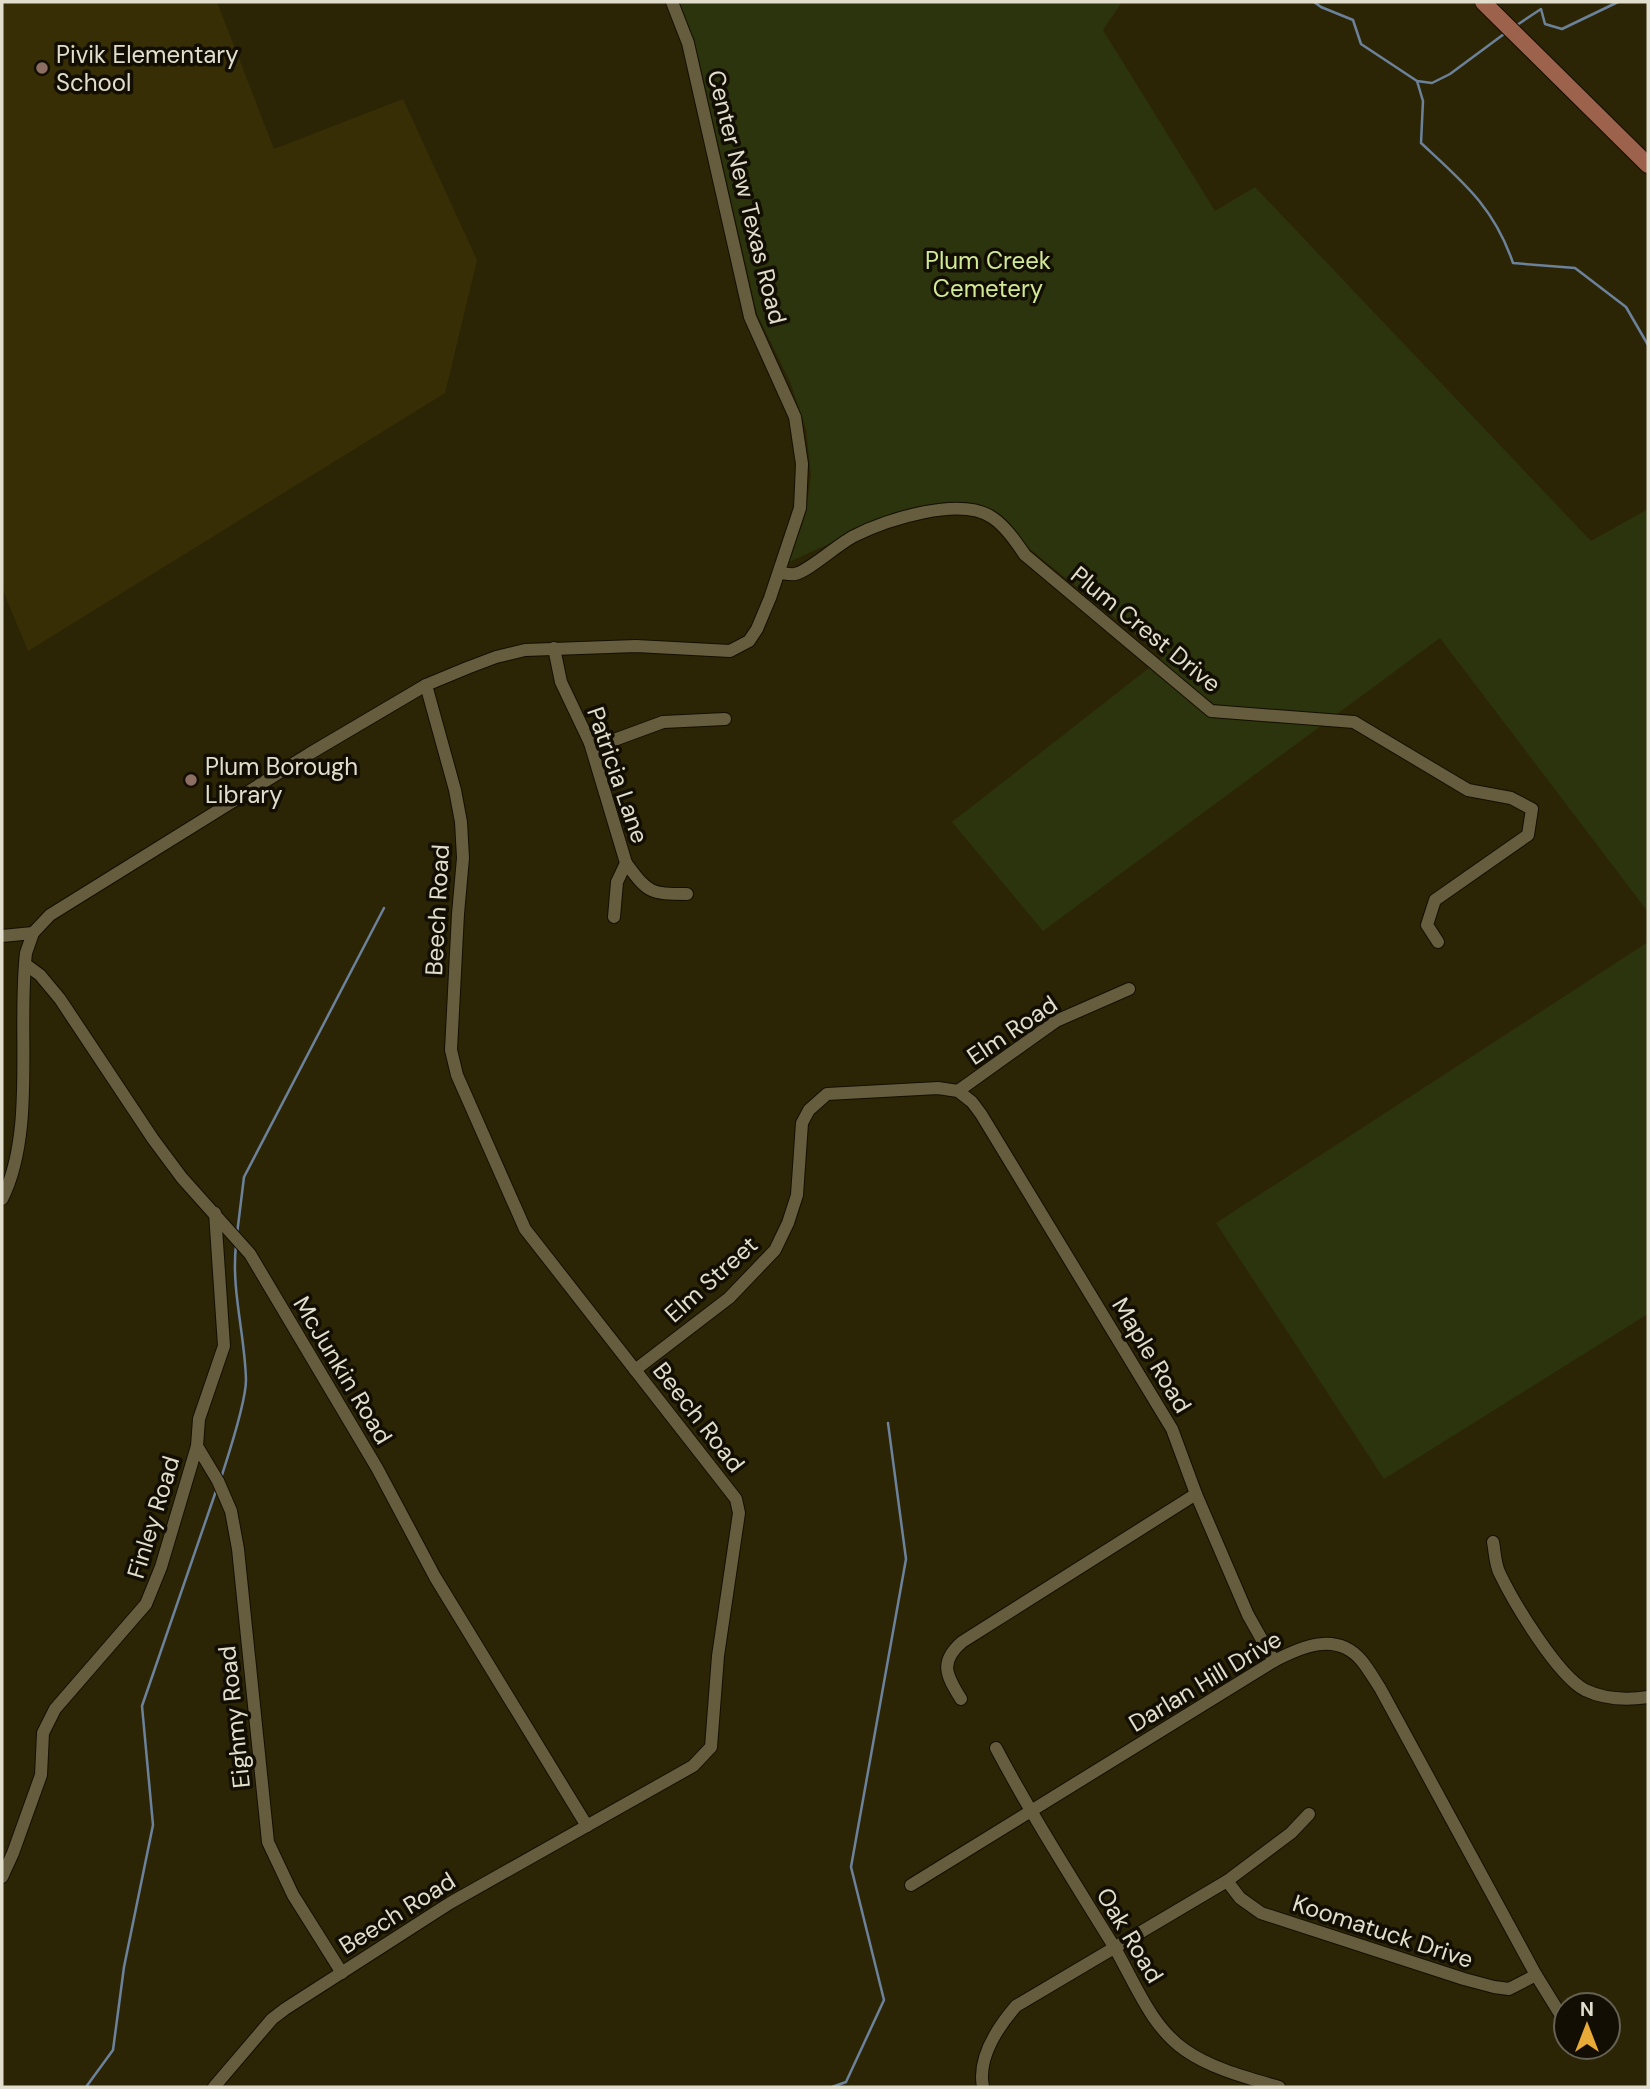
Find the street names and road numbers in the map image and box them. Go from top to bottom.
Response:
street label: Center New Texas Road [700,67,794,327]
street label: Plum Crest Drive [1065,559,1227,699]
street label: Patricia Lane [580,703,656,847]
street label: Beech Road [418,844,456,976]
street label: Elm Road [961,988,1063,1072]
street label: Elm Street [658,1229,764,1329]
street label: McJunkin Road [287,1290,399,1450]
street label: Maple Road [1105,1292,1199,1418]
street label: Beech Road [646,1356,752,1478]
street label: Finley Road [120,1452,186,1582]
street label: Darlan Hill Drive [1123,1623,1287,1739]
street label: Eighmy Road [211,1644,257,1790]
street label: Beech Road [333,1865,461,1961]
street label: Oak Road [1089,1882,1171,1988]
street label: Koomatuck Drive [1289,1887,1477,1975]

